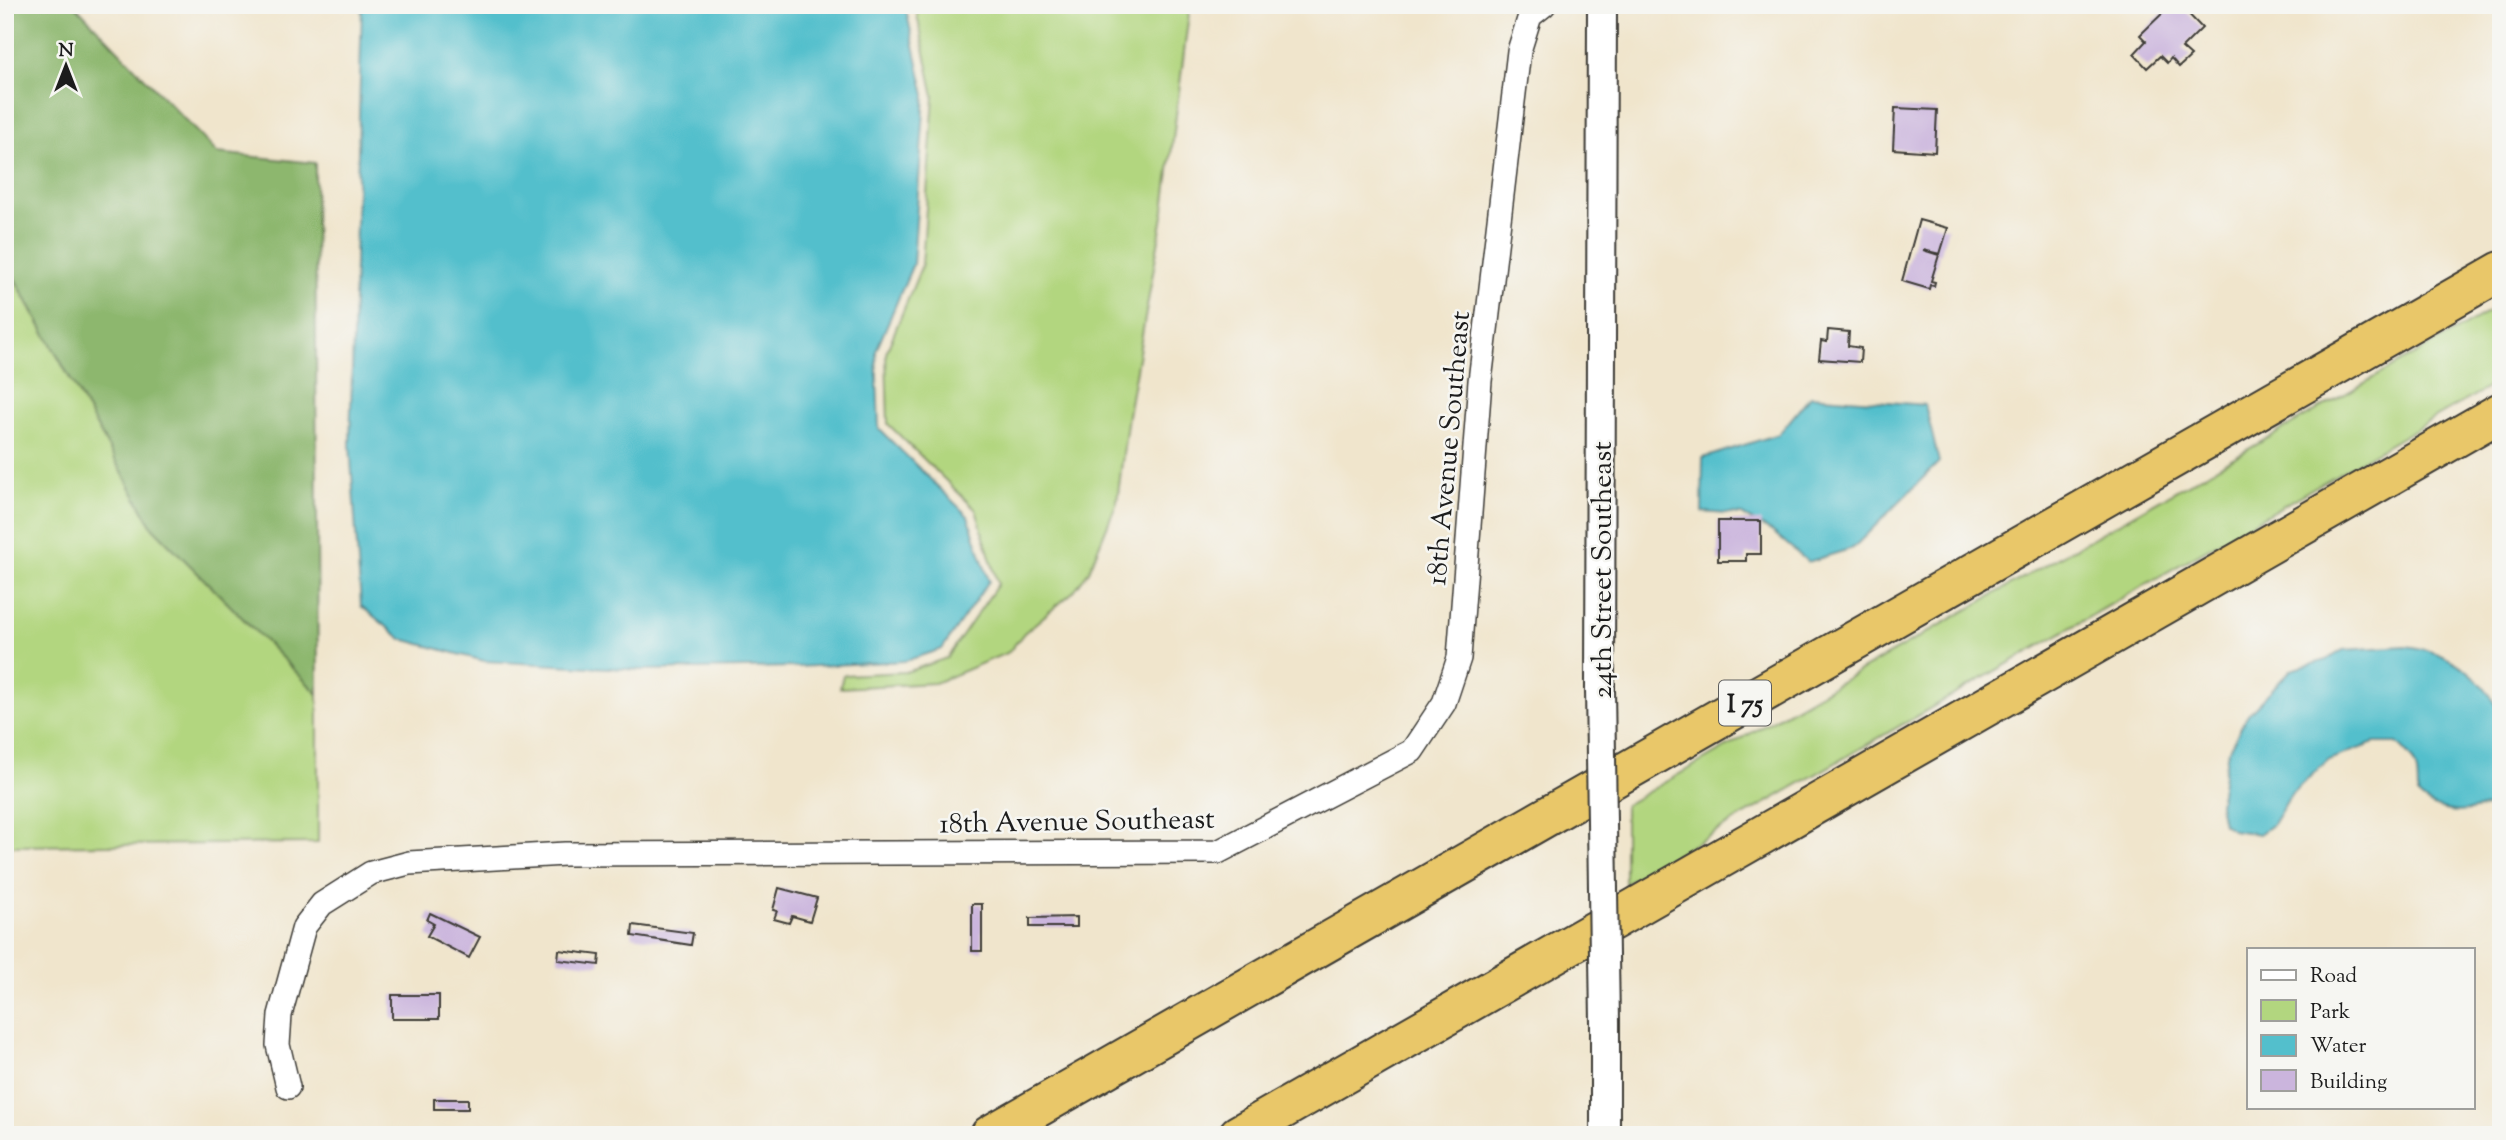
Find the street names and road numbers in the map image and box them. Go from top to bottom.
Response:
street label: 18th Avenue Southeast [1418,309,1482,587]
street label: 24th Street Southeast [1584,441,1624,699]
road number: I 75 [1719,680,1771,726]
street label: 18th Avenue Southeast [939,801,1216,845]

